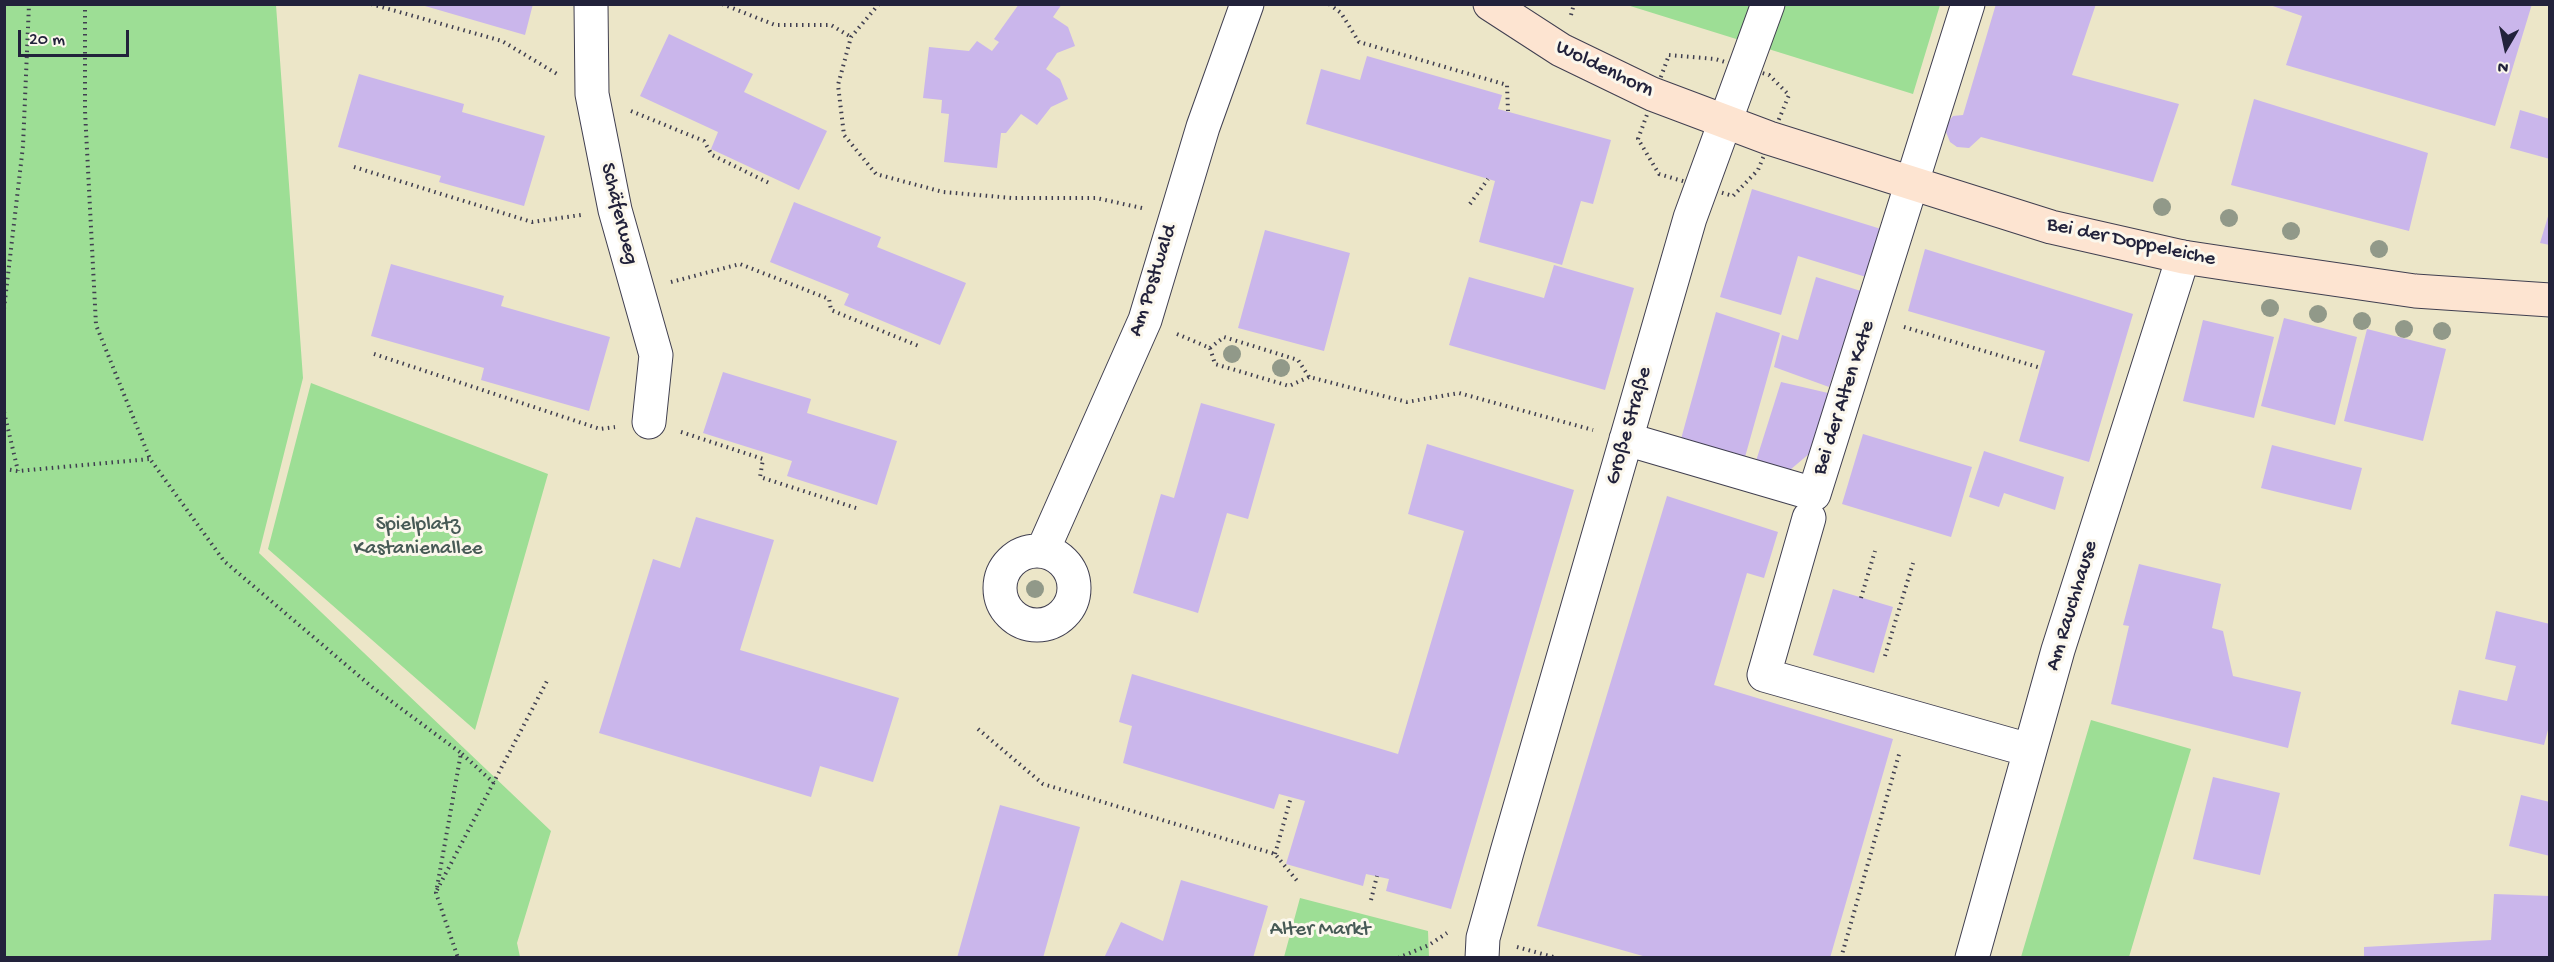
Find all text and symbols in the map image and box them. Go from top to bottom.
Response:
scale bar [21,18,132,56]
north arrow [2476,18,2536,78]
text: 20 m [29,30,65,51]
street label: Woldenhorn [1551,35,1657,105]
text: N [2496,56,2510,76]
street label: Schäferweg [593,161,643,267]
street label: Bei der Doppeleiche [2044,213,2218,273]
street label: Am Postwald [1124,222,1184,340]
street label: Bei der Alten Kate [1808,318,1882,478]
street label: Große Straße [1601,364,1659,488]
park label: Spielplatz Kastanienallee [353,513,483,563]
street label: Am Rauchhause [2041,538,2105,674]
park label: Alter Markt [1270,918,1370,944]

